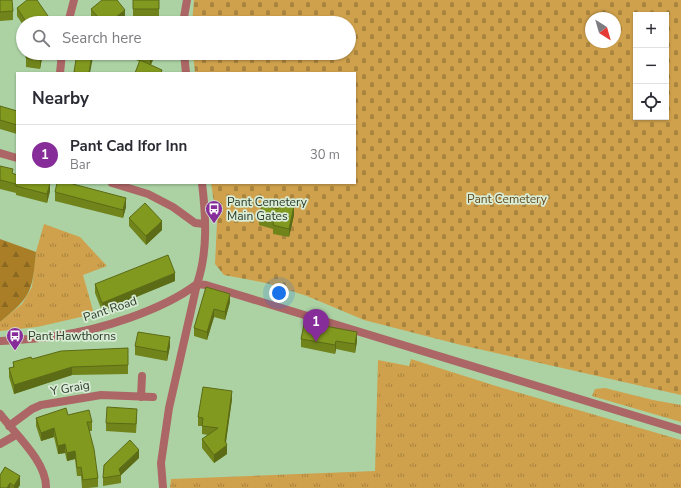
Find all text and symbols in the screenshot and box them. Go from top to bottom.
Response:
north arrow [585,12,621,48]
map controls [633,12,669,120]
button: + [633,12,669,48]
search box [16,16,356,60]
icon: search [30,27,52,49]
text: Search here [62,28,142,48]
button: − [633,48,669,84]
button: locate [633,84,669,120]
text: Nearby [32,87,89,110]
text: Pant Cad Ifor Inn [70,136,187,156]
text: 1 [41,146,49,164]
text: 30 m [310,146,340,164]
text: Bar [70,156,90,174]
park label: Pant Cemetery [467,191,548,207]
place label: Pant Cemetery Main Gates [227,194,308,224]
bus stop icon: Pant Cemetery Main Gates [204,199,224,224]
your location [269,283,289,303]
street label: Pant Road [81,293,139,325]
pin: 1 [303,309,329,342]
bus stop icon: Pant Hawthorns [5,326,25,351]
place label: Pant Hawthorns [28,328,116,344]
street label: Y Graig [48,377,91,399]

